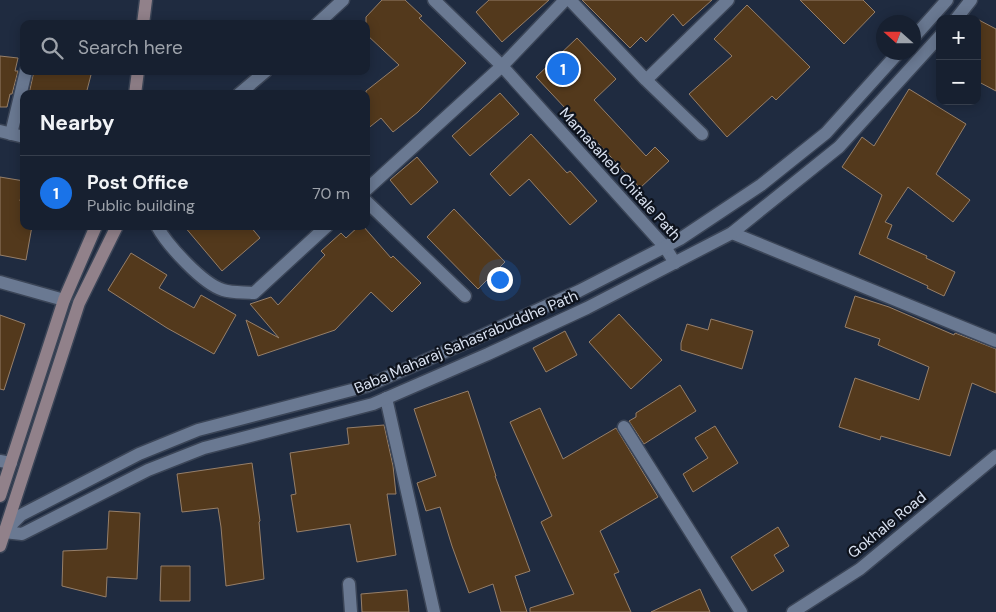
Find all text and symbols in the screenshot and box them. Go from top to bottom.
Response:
north arrow [876,15,921,60]
map controls [936,15,981,105]
button: + [936,15,981,60]
search box [20,20,370,75]
icon: search [38,34,66,62]
text: Search here [78,35,183,60]
pin: 1 [547,50,579,88]
button: − [936,60,981,105]
street label: Mamasaheb Chitale Path [555,103,685,245]
text: Nearby [40,109,114,137]
text: Post Office [87,170,189,195]
text: 1 [53,183,59,204]
text: 70 m [312,183,350,204]
text: Public building [87,195,195,216]
your location [487,267,513,293]
street label: Baba Maharaj Sahasrabuddhe Path [351,286,581,398]
street label: Gokhale Road [844,487,930,563]

